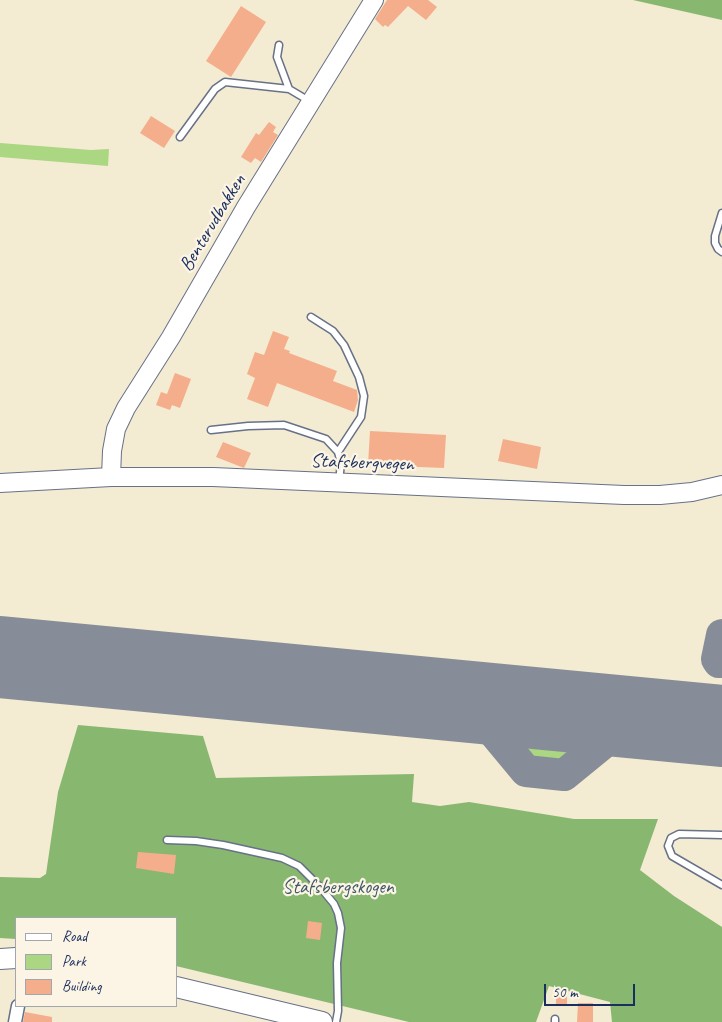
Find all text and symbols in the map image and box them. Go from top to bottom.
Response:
street label: Benterudbakken [175,170,251,276]
street label: Stafsbergvegen [310,449,414,477]
park label: Stafsbergskogen [282,876,394,900]
legend [15,917,178,1007]
text: Road [62,927,87,946]
text: Park [62,952,86,971]
scale bar [547,974,638,1006]
text: Building [62,977,101,996]
text: 50 m [552,983,578,1002]

